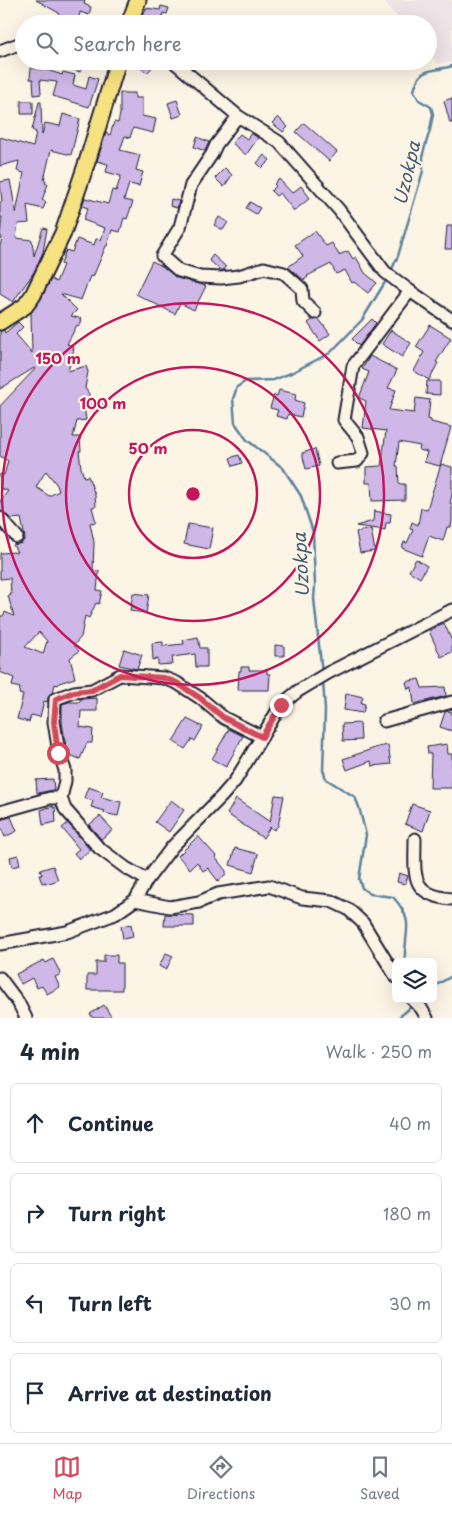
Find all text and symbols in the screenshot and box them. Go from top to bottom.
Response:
search box [15,15,437,70]
icon: search [33,29,61,57]
text: Search here [73,29,182,57]
water label: Uzokpa [386,137,427,208]
text: 150 m [35,346,81,369]
text: 100 m [80,391,126,414]
text: 50 m [129,436,167,459]
centre of rings [184,485,202,503]
water label: Uzokpa [285,531,315,598]
route end [270,694,293,717]
route start [47,742,70,765]
map controls [392,958,437,1003]
button: layers [392,958,437,1003]
text: 4 min [20,1035,80,1067]
text: Walk · 250 m [326,1039,432,1063]
icon: ahead [21,1109,49,1137]
text: Continue [68,1109,154,1137]
text: 40 m [389,1111,431,1135]
icon: right [21,1199,49,1227]
text: Turn right [68,1199,166,1227]
text: 180 m [383,1201,431,1225]
icon: left [21,1289,49,1317]
text: Turn left [68,1289,152,1317]
text: 30 m [389,1291,431,1315]
icon: arrive [21,1379,49,1407]
text: Arrive at destination [68,1379,272,1407]
tab: Map [52,1453,82,1504]
tab: Directions [187,1453,255,1504]
tab: Saved [360,1453,400,1504]

